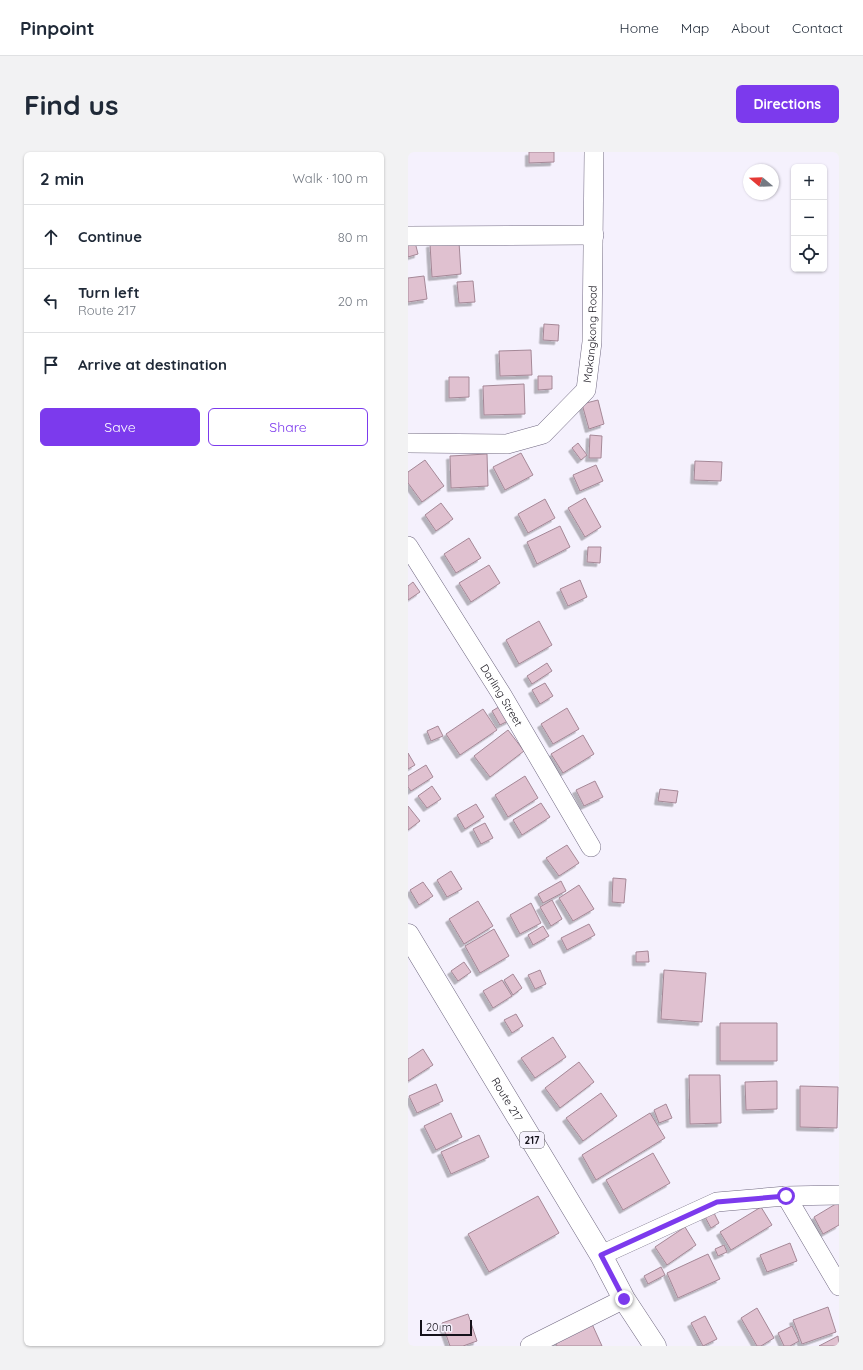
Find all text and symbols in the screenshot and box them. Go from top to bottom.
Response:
text: Pinpoint [20,16,95,40]
text: Home [620,19,659,37]
text: Map [681,19,709,37]
text: About [731,19,770,37]
text: Contact [792,19,843,37]
button: Directions [736,85,839,123]
text: Find us [24,87,118,122]
north arrow [743,164,779,200]
map controls [791,164,827,272]
button: + [791,164,827,200]
text: 2 min [40,168,84,189]
text: Walk · 100 m [292,170,368,186]
button: − [791,200,827,236]
icon: ahead [40,226,62,248]
text: Continue [78,227,142,246]
text: 80 m [338,229,368,245]
button: locate [791,236,827,272]
text: Turn left [78,283,140,302]
street label: Makangkong Road [580,285,600,384]
icon: left [40,290,62,312]
text: 20 m [338,293,368,309]
text: Route 217 [78,302,136,318]
icon: arrive [40,354,62,376]
text: Arrive at destination [78,355,227,374]
button: Save [40,408,200,446]
button: Share [208,408,368,446]
street label: Darling Street [477,661,526,729]
street label: Route 217 [489,1075,526,1124]
road number: 217 [520,1132,544,1148]
route start [777,1187,795,1205]
route end [615,1290,633,1308]
scale bar [420,1318,472,1337]
text: 20 m [426,1320,452,1334]

